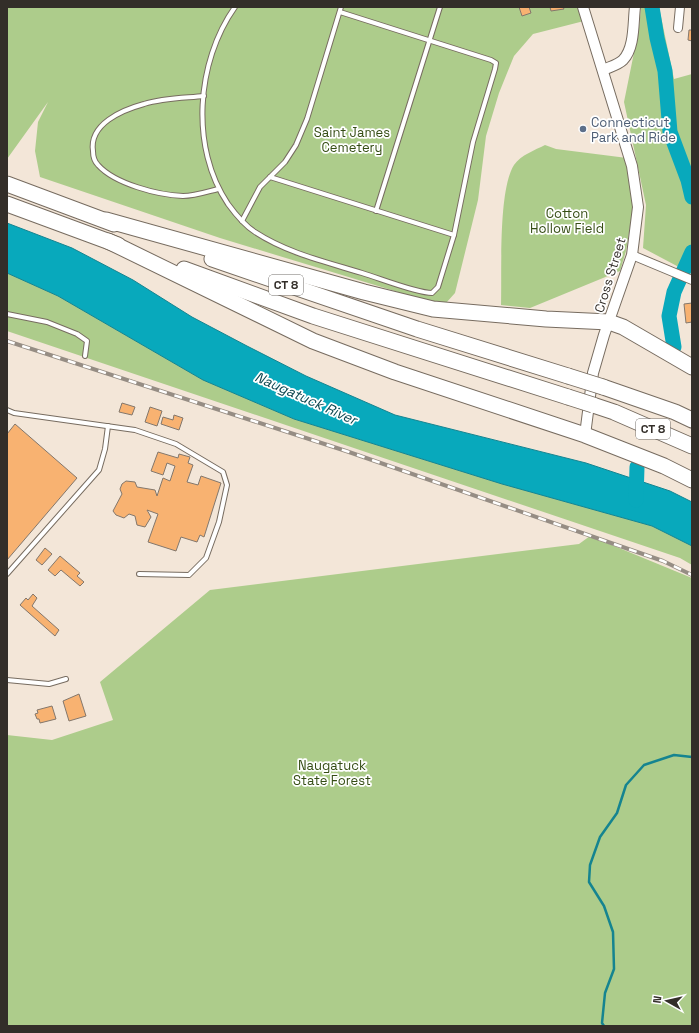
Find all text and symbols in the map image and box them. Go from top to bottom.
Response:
place label: Connecticut Park and Ride [591,114,676,146]
park label: Saint James Cemetery [314,124,390,156]
marker: Connecticut Park and Ride [578,124,588,134]
park label: Cotton Hollow Field [530,205,604,237]
street label: Cross Street [590,235,630,315]
road number: CT 8 [269,275,303,295]
water label: Naugatuck River [252,367,361,429]
road number: CT 8 [636,419,670,439]
park label: Naugatuck State Forest [293,757,371,789]
north arrow [647,981,687,1021]
text: N [650,995,665,1004]

